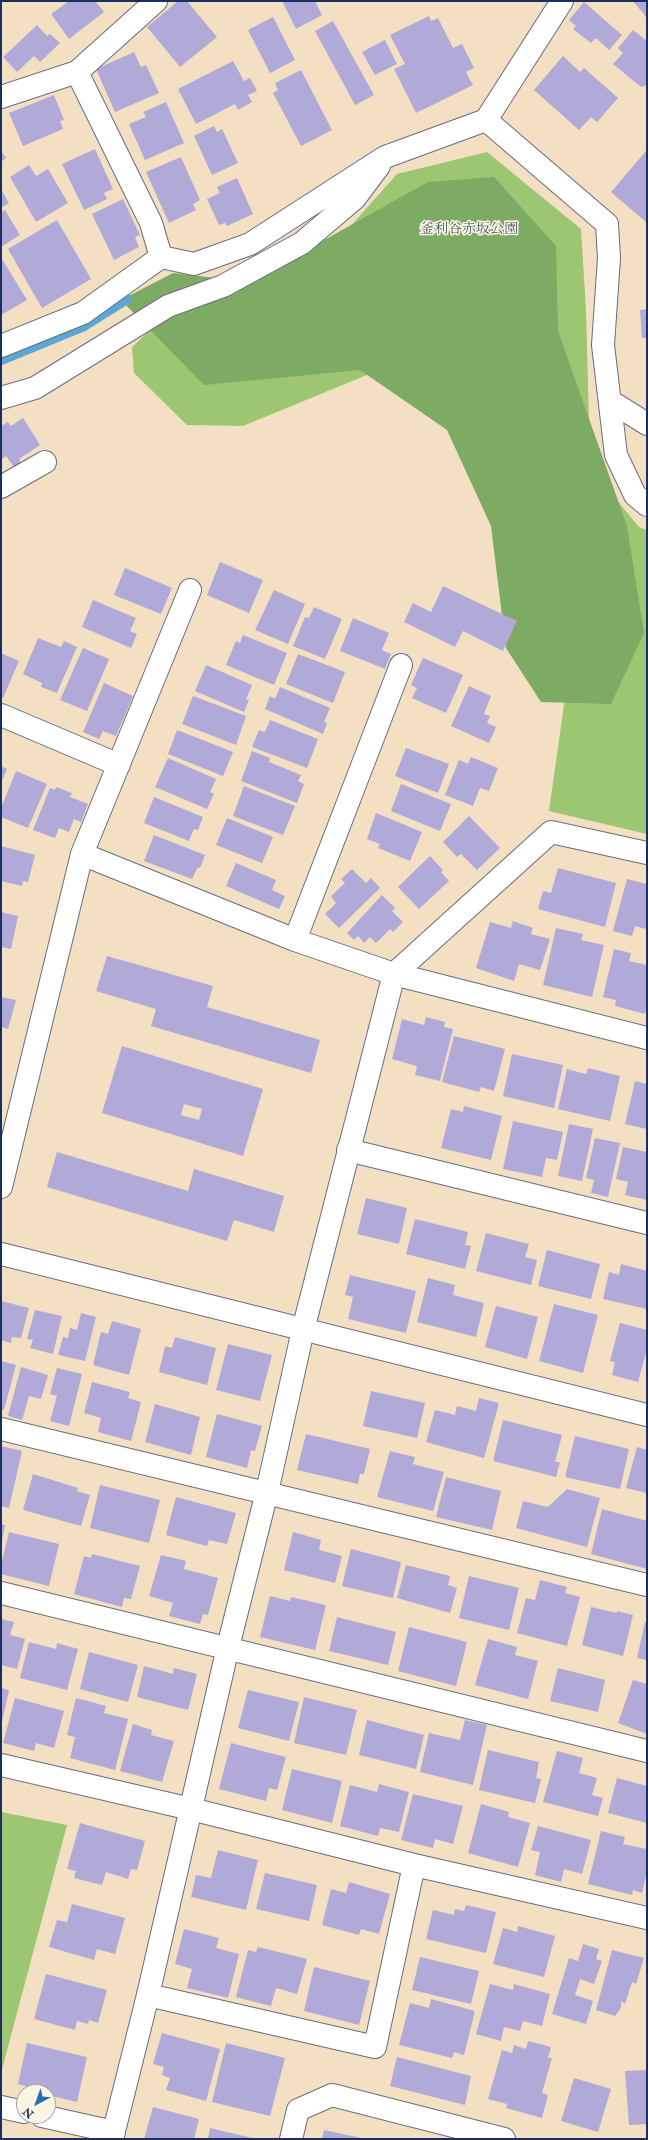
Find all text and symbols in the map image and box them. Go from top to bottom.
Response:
park label: 釜利谷赤坂公園 [420,222,518,238]
north arrow [16,2084,56,2124]
text: N [20,2105,36,2121]

